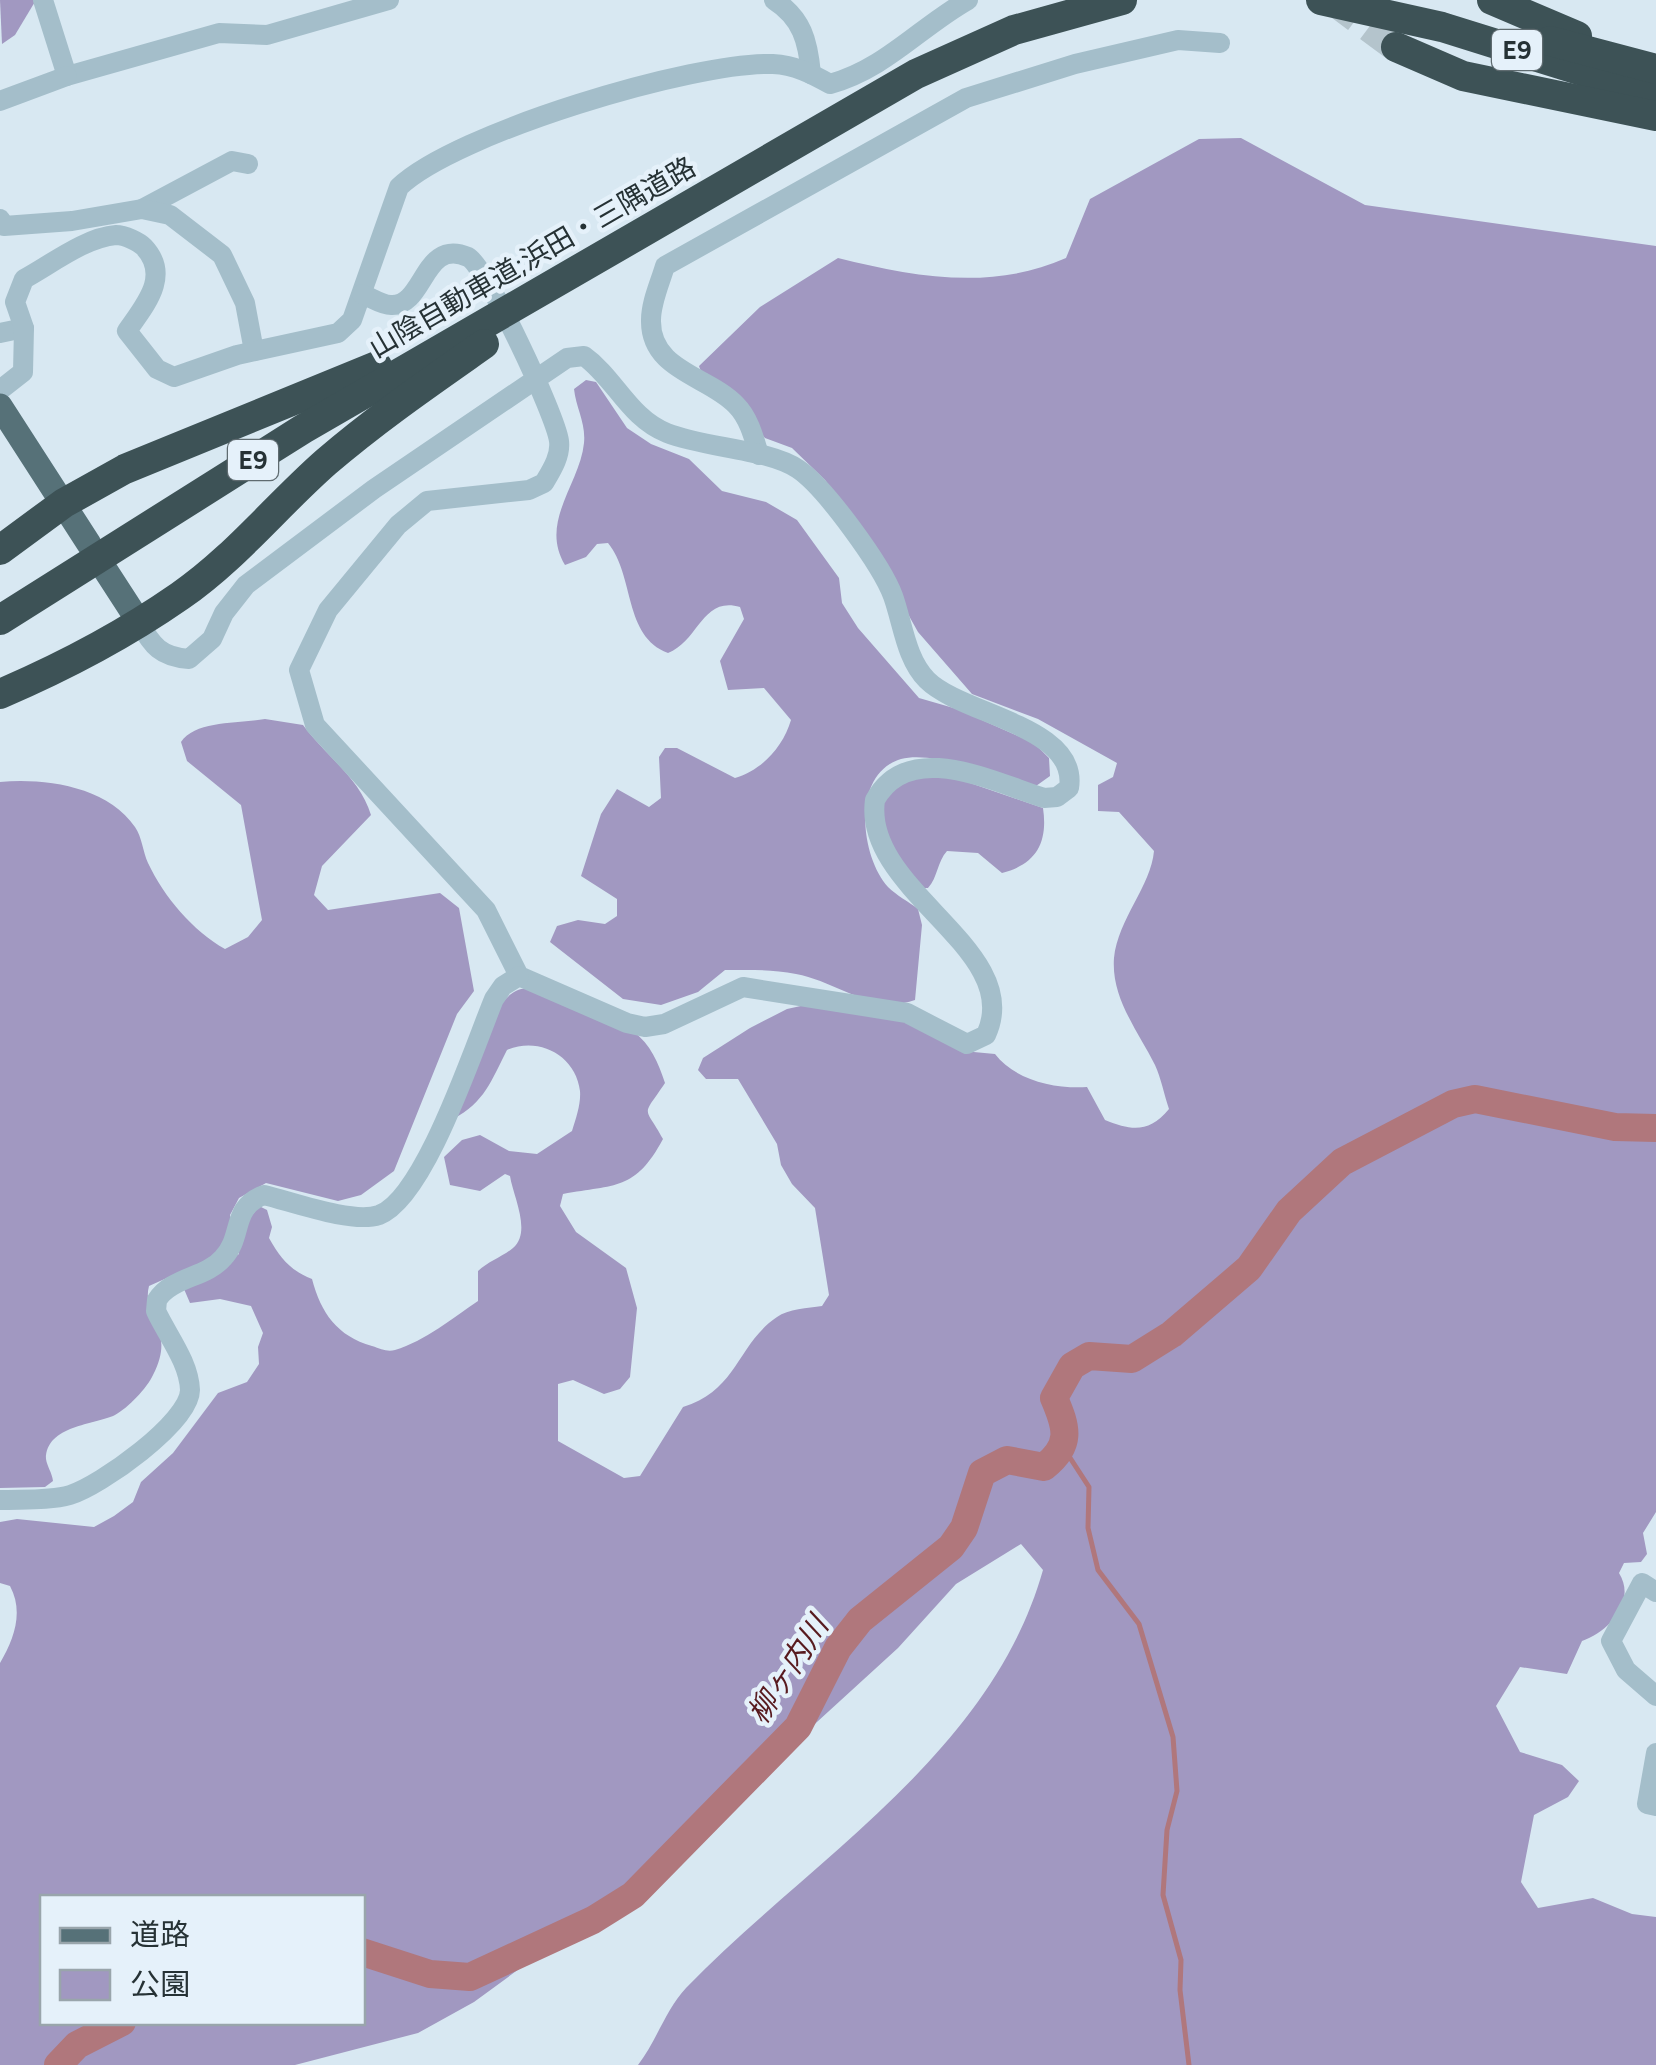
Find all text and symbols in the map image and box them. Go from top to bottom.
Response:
road number: E9 [1492,30,1542,70]
street label: 山陰自動車道;浜田・三隅道路 [363,149,701,365]
road number: E9 [228,440,278,480]
water label: 柳ヶ内川 [739,1607,837,1730]
legend [40,1895,365,2025]
text: 道路 [130,1916,190,1953]
text: 公園 [130,1966,190,2003]

